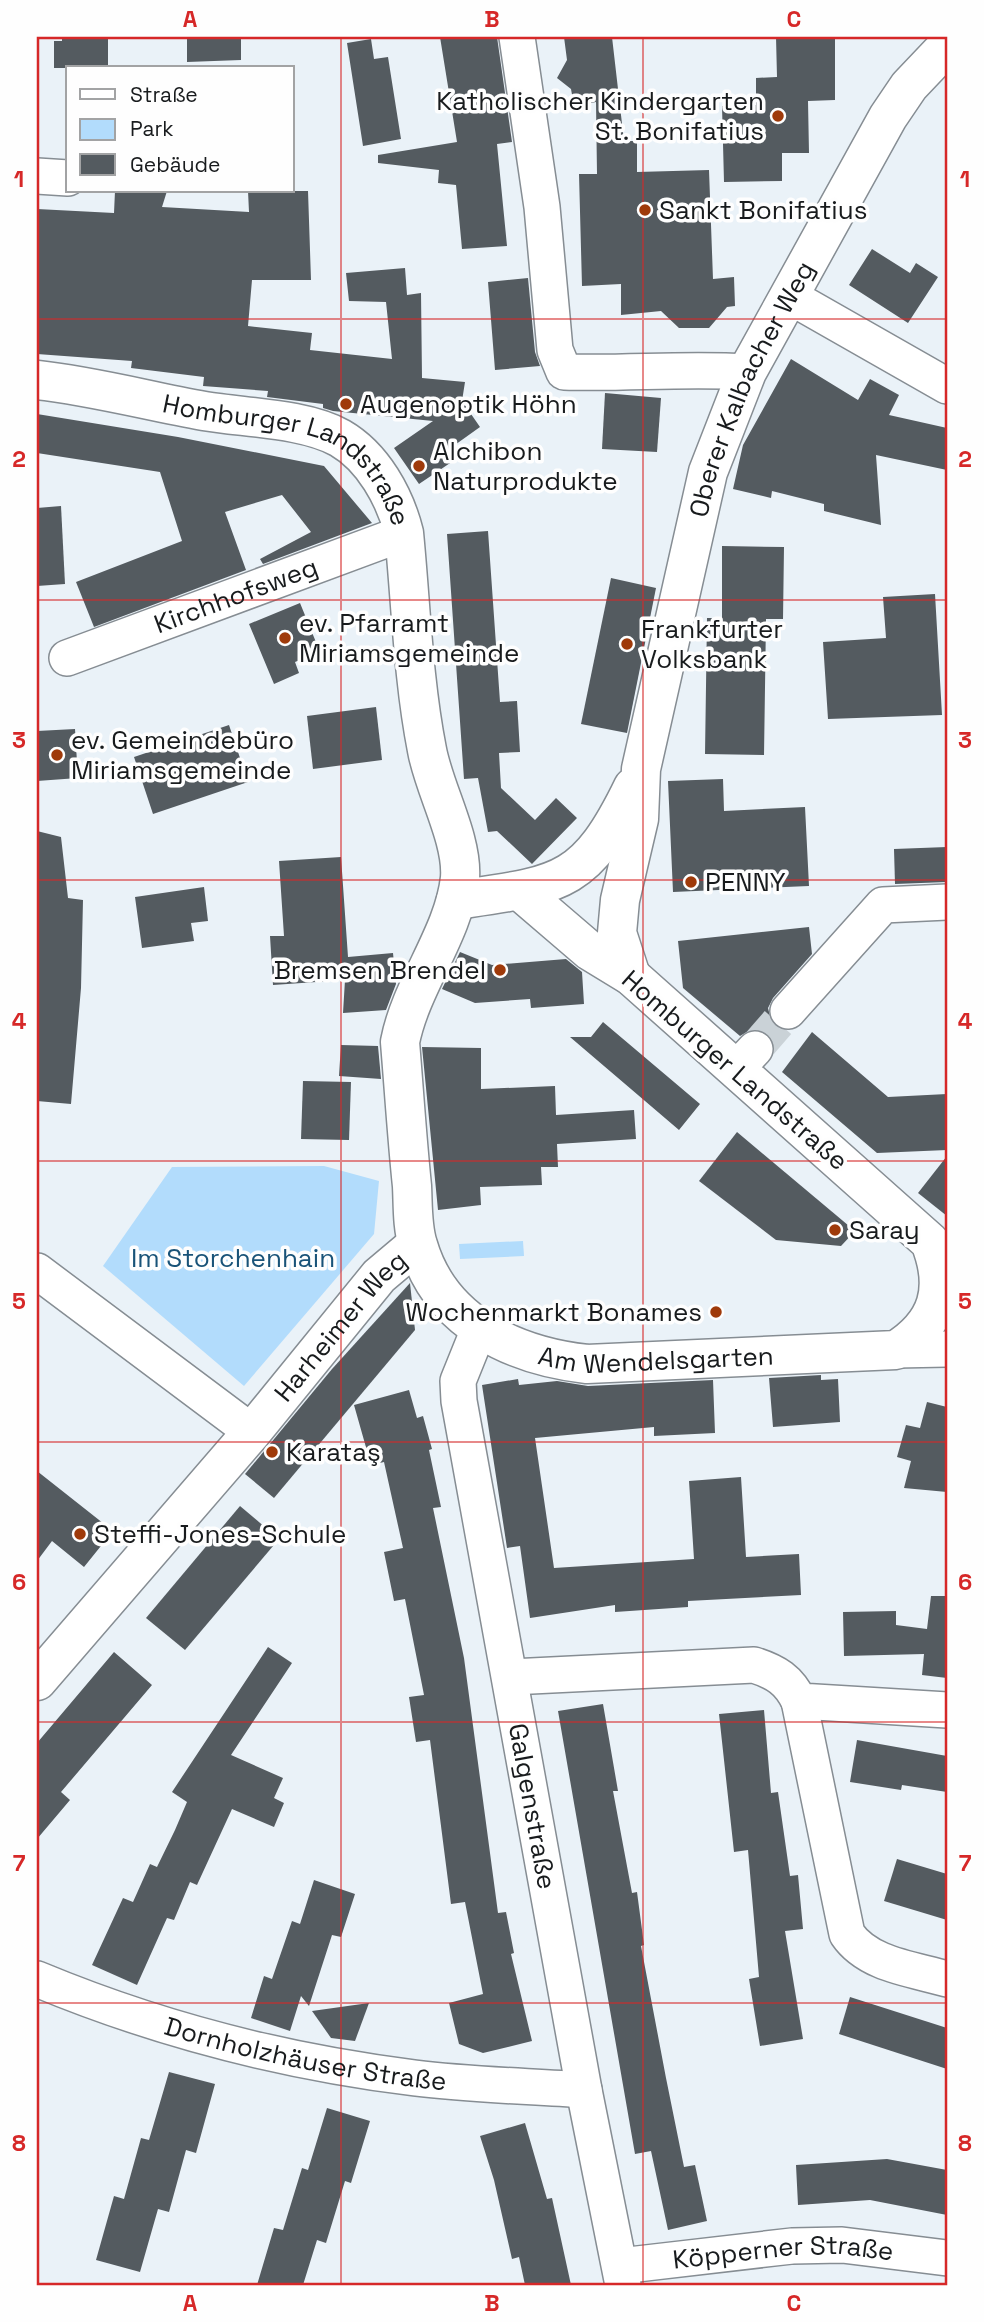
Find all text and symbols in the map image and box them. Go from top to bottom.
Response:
text: A [183,4,198,34]
text: B [484,4,500,34]
text: C [787,4,801,34]
legend [66,66,294,192]
text: Straße [130,81,198,108]
place label: Katholischer Kindergarten St. Bonifatius [436,84,764,148]
marker: Katholischer Kindergarten St. Bonifatius [770,108,786,124]
text: Park [130,115,174,142]
text: Gebäude [130,151,220,178]
text: 1 [14,164,24,194]
text: 1 [960,164,970,194]
place label: Sankt Bonifatius [659,193,867,227]
marker: Sankt Bonifatius [637,202,653,218]
street label: Oberer Kalbacher Weg [681,255,822,520]
street label: Homburger Landstraße [160,386,418,530]
place label: Augenoptik Höhn [360,387,577,421]
marker: Augenoptik Höhn [338,396,354,412]
place label: Alchibon Naturprodukte [433,434,618,498]
text: 2 [12,444,26,474]
text: 2 [958,444,972,474]
marker: Alchibon Naturprodukte [411,458,427,474]
street label: Kirchhofsweg [149,550,322,641]
place label: ev. Pfarramt Miriamsgemeinde [299,606,519,670]
place label: Frankfurter Volksbank [641,612,783,676]
marker: ev. Pfarramt Miriamsgemeinde [277,630,293,646]
marker: Frankfurter Volksbank [619,636,635,652]
place label: ev. Gemeindebüro Miriamsgemeinde [71,723,294,787]
text: 3 [12,725,26,755]
text: 3 [958,725,972,755]
marker: ev. Gemeindebüro Miriamsgemeinde [49,747,65,763]
place label: PENNY [705,865,786,899]
marker: PENNY [683,874,699,890]
place label: Bremsen Brendel [274,953,486,987]
marker: Bremsen Brendel [492,962,508,978]
street label: Homburger Landstraße [615,962,855,1178]
text: 4 [12,1006,27,1036]
text: 4 [958,1006,973,1036]
place label: Saray [849,1213,920,1247]
marker: Saray [827,1222,843,1238]
park label: Im Storchenhain [131,1241,335,1275]
street label: Harheimer Weg [267,1243,414,1409]
text: 5 [12,1286,26,1316]
text: 5 [958,1286,972,1316]
place label: Wochenmarkt Bonames [405,1295,702,1329]
marker: Wochenmarkt Bonames [708,1304,724,1320]
street label: Am Wendelsgarten [535,1338,774,1381]
place label: Karataş [286,1435,381,1469]
marker: Karataş [264,1444,280,1460]
place label: Steffi-Jones-Schule [94,1517,346,1551]
marker: Steffi-Jones-Schule [72,1526,88,1542]
text: 6 [12,1567,26,1597]
text: 6 [958,1567,972,1597]
street label: Galgenstraße [501,1721,564,1892]
text: 7 [13,1848,26,1878]
text: 7 [959,1848,972,1878]
street label: Dornholzhäuser Straße [161,2009,448,2098]
text: 8 [12,2128,26,2158]
text: 8 [958,2128,972,2158]
street label: Köpperner Straße [671,2228,896,2277]
text: A [183,2288,198,2318]
text: B [484,2288,500,2318]
text: C [787,2288,801,2318]

